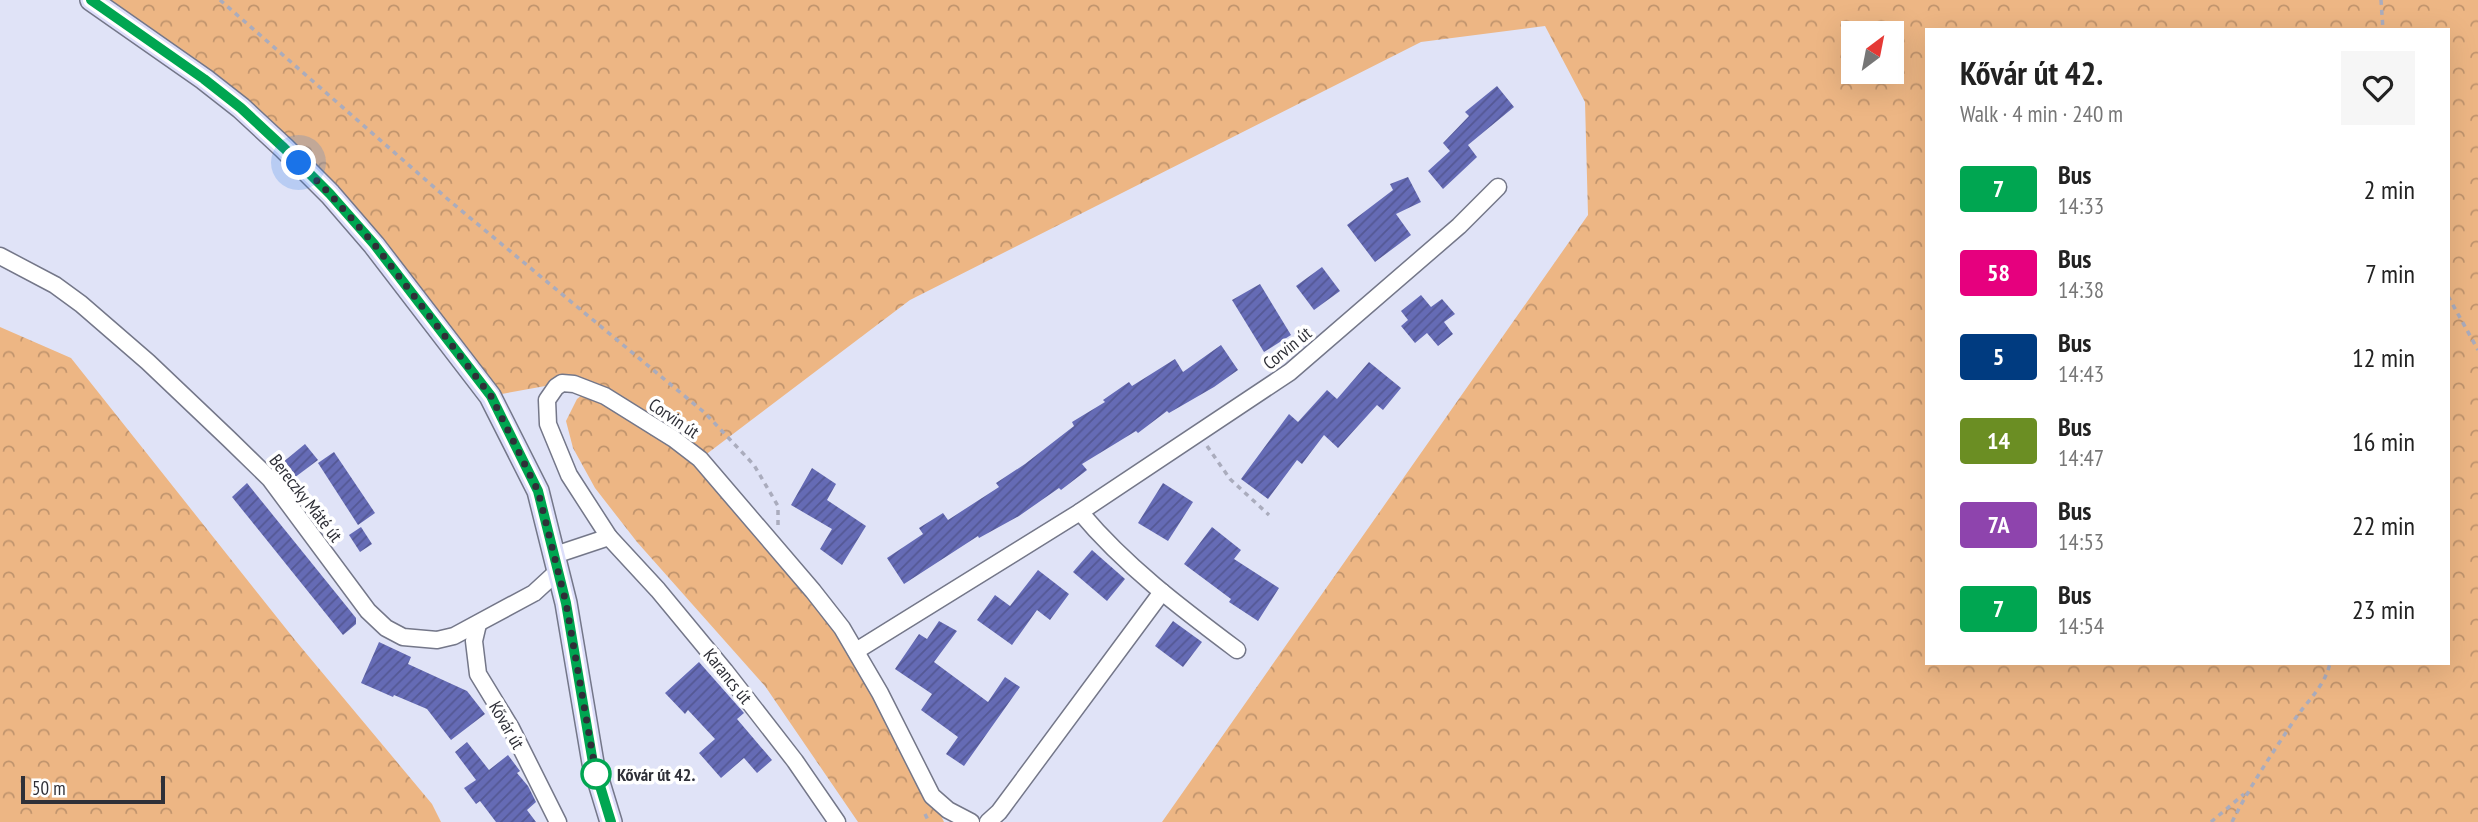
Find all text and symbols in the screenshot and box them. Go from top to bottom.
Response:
north arrow [1841,21,1904,84]
map controls [1841,21,1904,84]
text: Kővár út 42. [1960,51,2103,94]
button: heart [2341,51,2415,125]
text: Walk · 4 min · 240 m [1960,99,2123,128]
your location [281,145,316,180]
text: Bus [2058,158,2091,191]
text: 7 [1993,173,2004,204]
text: 2 min [2364,173,2415,206]
text: 14:33 [2058,191,2104,220]
text: Bus [2058,242,2091,275]
text: 58 [1987,257,2010,288]
text: 7 min [2365,257,2415,290]
text: 14:38 [2058,275,2104,304]
street label: Corvin út [1258,321,1316,375]
text: Bus [2058,326,2091,359]
text: 5 [1993,341,2004,372]
text: 12 min [2352,341,2415,374]
text: 14:43 [2058,359,2104,388]
street label: Corvin út [644,393,704,443]
text: Bus [2058,410,2091,443]
text: 14 [1987,425,2010,456]
text: 16 min [2352,425,2415,458]
text: 14:47 [2058,443,2104,472]
street label: Bereczky Máté út [265,449,348,547]
text: Bus [2058,494,2091,527]
text: 7A [1987,509,2010,540]
text: 22 min [2352,509,2415,542]
text: 14:53 [2058,527,2104,556]
text: Bus [2058,578,2091,611]
text: 7 [1993,593,2004,624]
text: 23 min [2352,593,2415,626]
text: 14:54 [2058,611,2104,640]
street label: Karancs út [699,644,757,708]
street label: Kővár út [484,697,530,753]
marker: Kővár út 42. [581,759,611,789]
place label: Kővár út 42. [617,763,695,786]
scale bar [21,773,164,805]
text: 50 m [32,776,66,800]

